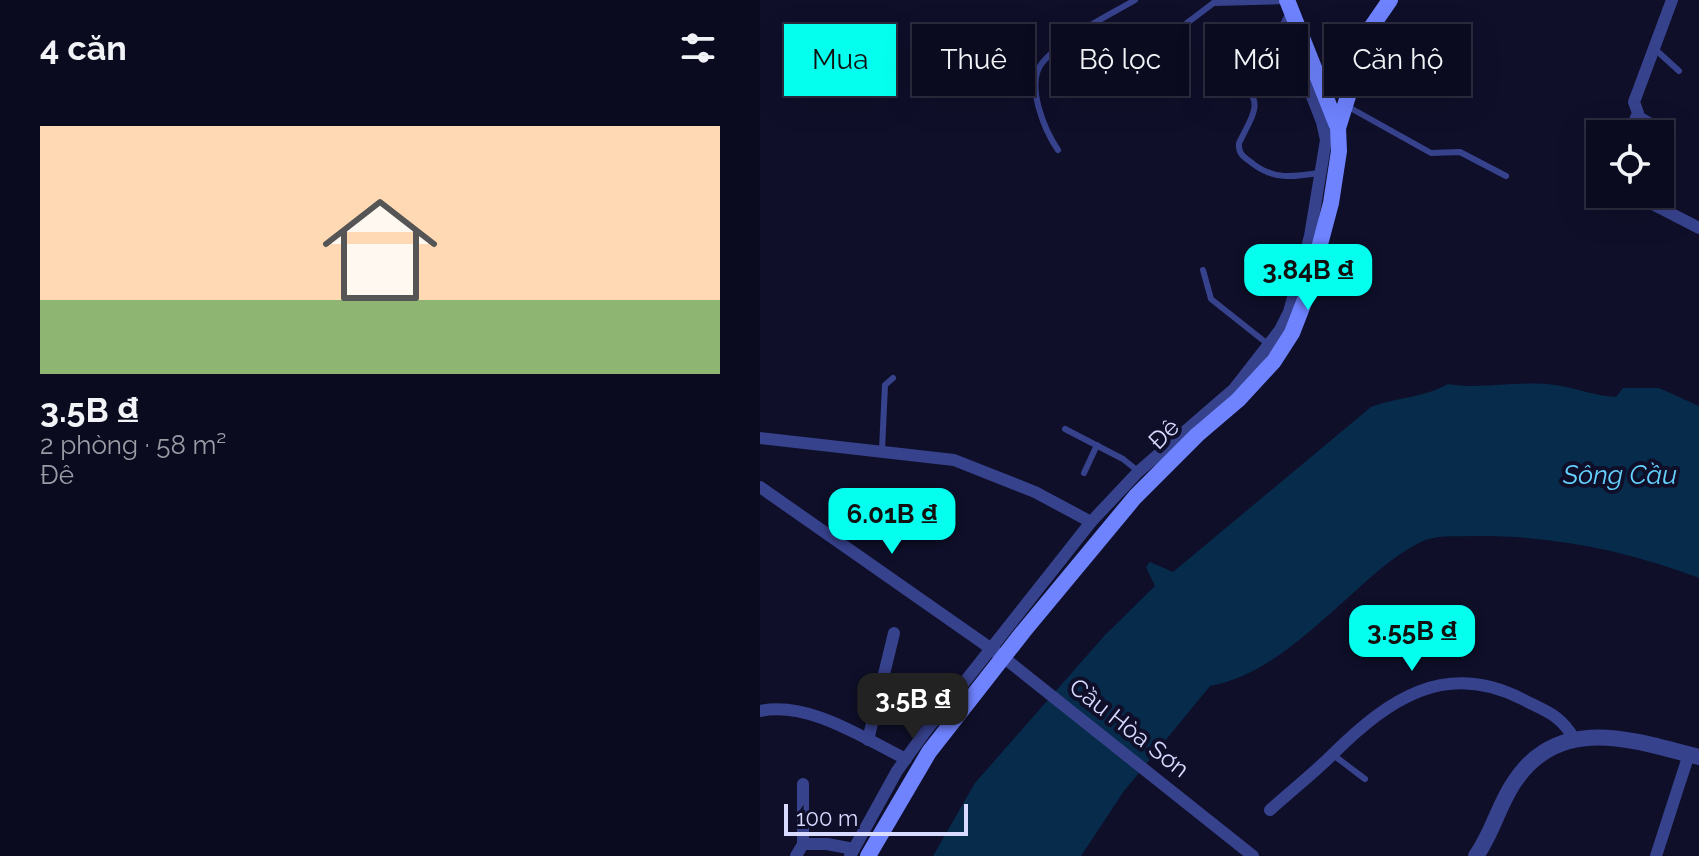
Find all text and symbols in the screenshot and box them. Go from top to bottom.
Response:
chip: Mua [784,24,896,96]
chip: Thuê [912,24,1035,96]
chip: Bộ lọc [1051,24,1189,96]
chip: Mới [1205,24,1308,96]
chip: Căn hộ [1324,24,1471,96]
icon: filters [676,26,720,70]
text: 4 căn [40,28,127,68]
map controls [1586,120,1674,208]
button: locate [1586,120,1674,208]
icon: home [308,178,452,322]
pin: 3.84B ₫ [1234,244,1382,312]
text: 3.84B ₫ [1262,255,1354,285]
text: 3.5B ₫ [40,390,139,430]
street label: Đê [1142,412,1185,455]
text: 2 phòng · 58 m² [40,430,226,460]
text: Đê [40,460,74,490]
water label: Sông Cầu [1562,460,1677,490]
pin: 6.01B ₫ [818,488,966,556]
text: 6.01B ₫ [846,499,938,529]
pin: 3.55B ₫ [1338,605,1486,673]
text: 3.55B ₫ [1367,616,1457,646]
street label: Cầu Hòa Sơn [1064,672,1195,783]
pin: 3.5B ₫ [848,673,978,741]
text: 3.5B ₫ [875,684,951,714]
scale bar [784,800,968,836]
text: 100 m [796,805,858,831]

